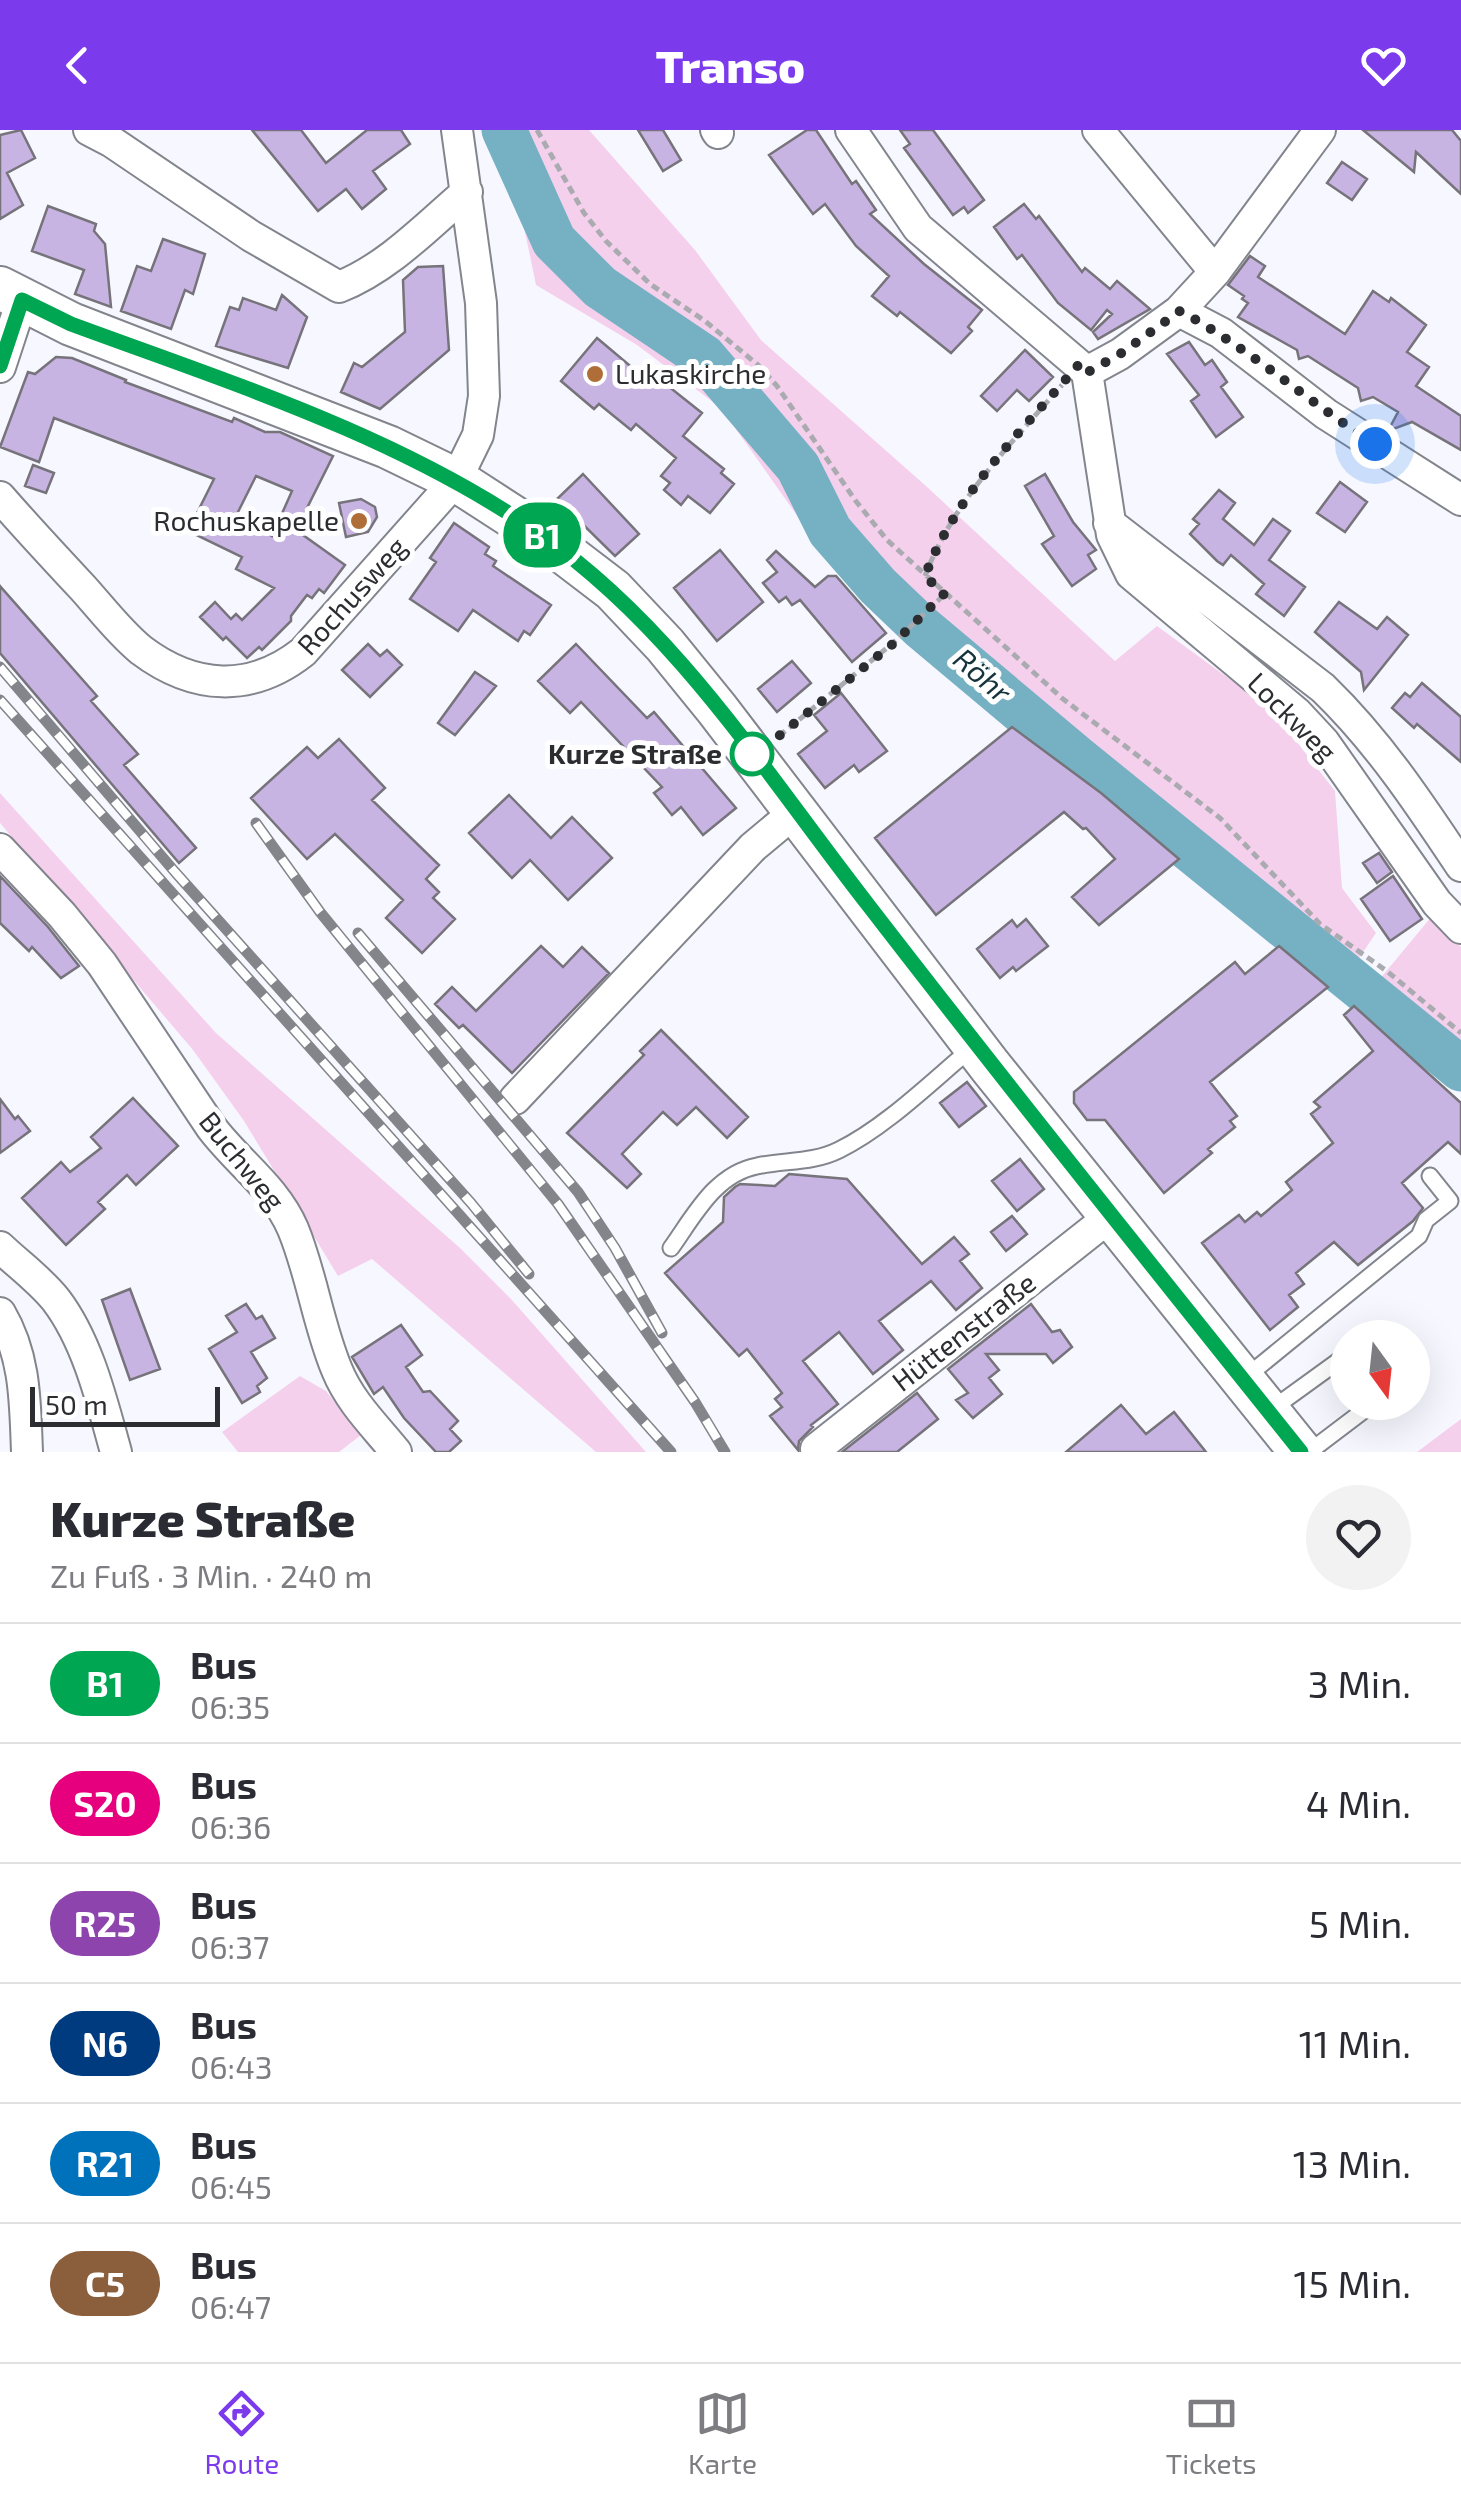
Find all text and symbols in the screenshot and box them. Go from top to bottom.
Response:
icon: back [50,38,105,93]
text: Transo [656,38,805,92]
icon: heart [1356,38,1411,93]
place label: Lukaskirche [615,356,766,390]
marker: Lukaskirche [584,363,606,385]
your location [1350,419,1400,469]
line badge: B1 [497,502,587,568]
place label: Rochuskapelle [153,503,339,537]
marker: Rochuskapelle [348,510,370,532]
text: B1 [523,514,561,556]
street label: Rochusweg [289,529,413,661]
water label: Röhr [947,640,1020,710]
street label: Lockweg [1241,665,1345,768]
marker: Kurze Straße [731,733,773,775]
place label: Kurze Straße [548,736,722,770]
street label: Buchweg [193,1104,293,1217]
street label: Hüttenstraße [885,1265,1042,1398]
north arrow [1330,1320,1430,1420]
map controls [1330,1320,1430,1420]
scale bar [30,1382,220,1426]
text: 50 m [45,1387,108,1421]
button: heart [1306,1485,1411,1590]
text: Kurze Straße [50,1489,355,1547]
text: Zu Fuß · 3 Min. · 240 m [50,1556,372,1594]
text: Bus [190,1641,257,1687]
text: 3 Min. [1308,1660,1411,1706]
text: B1 [86,1662,124,1704]
text: 06:35 [190,1687,270,1725]
text: Bus [190,1761,257,1807]
text: 4 Min. [1306,1780,1411,1826]
text: S20 [74,1782,136,1824]
text: 06:36 [190,1807,271,1845]
text: Bus [190,1881,257,1927]
text: 5 Min. [1309,1900,1411,1946]
text: R25 [74,1902,136,1944]
text: 06:37 [190,1927,269,1965]
text: Bus [190,2001,257,2047]
text: 11 Min. [1299,2020,1411,2066]
text: N6 [82,2022,128,2064]
text: 06:43 [190,2047,273,2085]
text: Bus [190,2121,257,2167]
text: 13 Min. [1293,2140,1411,2186]
text: R21 [76,2142,134,2184]
text: 06:45 [190,2167,272,2205]
text: Bus [190,2241,257,2287]
text: 15 Min. [1294,2260,1411,2306]
text: C5 [85,2262,125,2304]
text: 06:47 [190,2287,271,2325]
tab: Route [204,2386,279,2480]
tab: Karte [688,2386,757,2480]
tab: Tickets [1166,2386,1257,2480]

